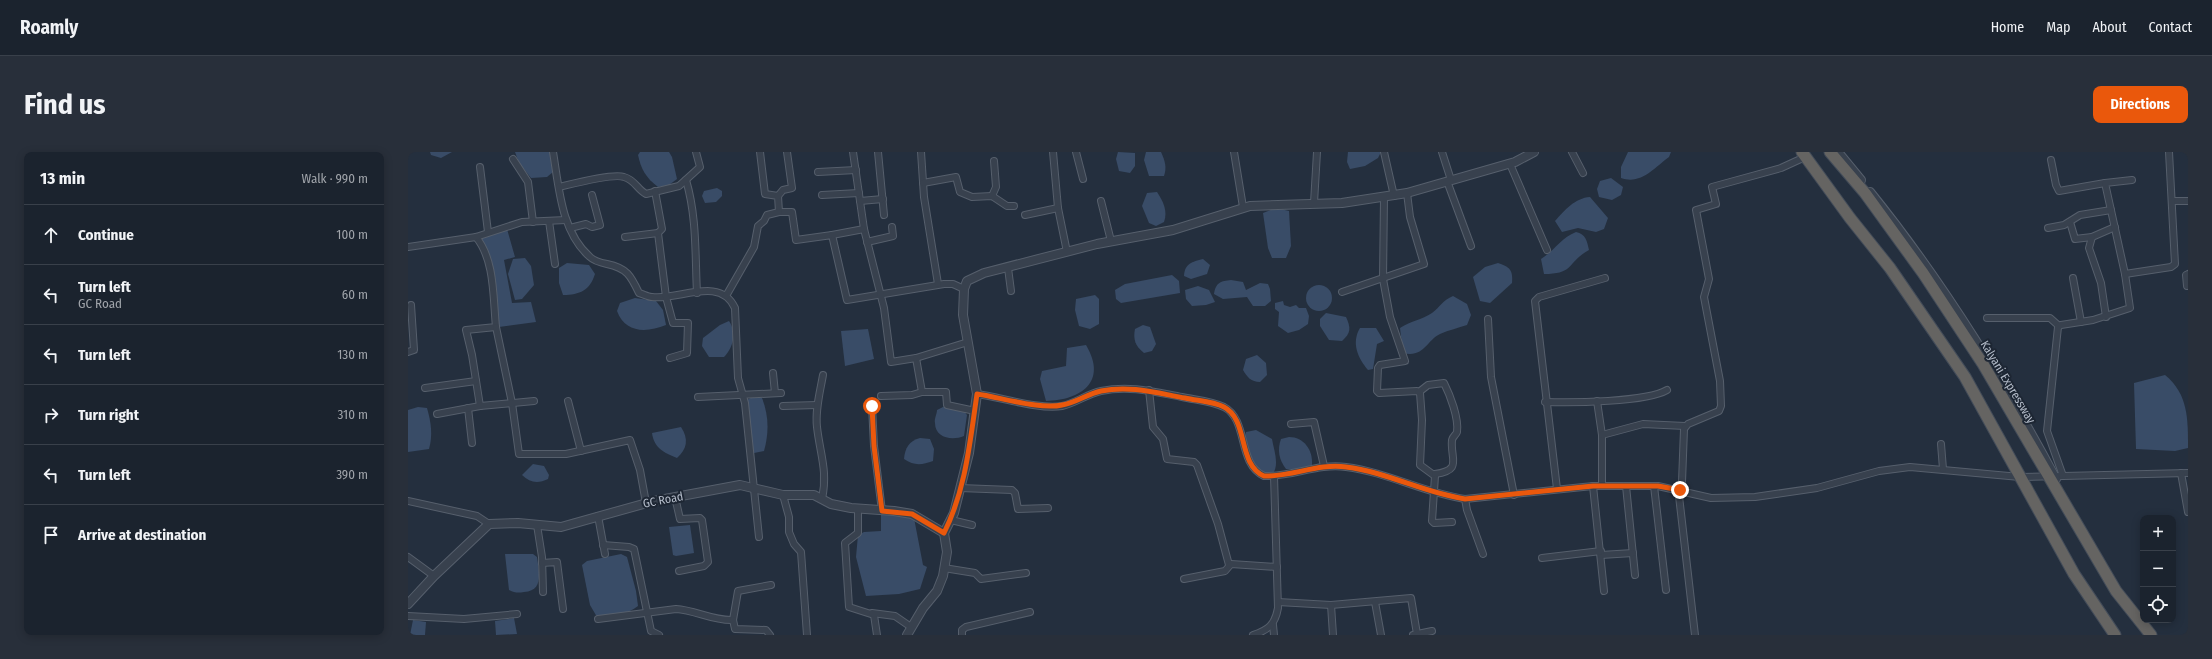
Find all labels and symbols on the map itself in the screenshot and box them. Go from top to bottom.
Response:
street label: Kalyani Expressway [1978,338,2039,427]
route start [863,397,881,415]
route end [1671,481,1689,499]
street label: GC Road [642,489,684,511]

